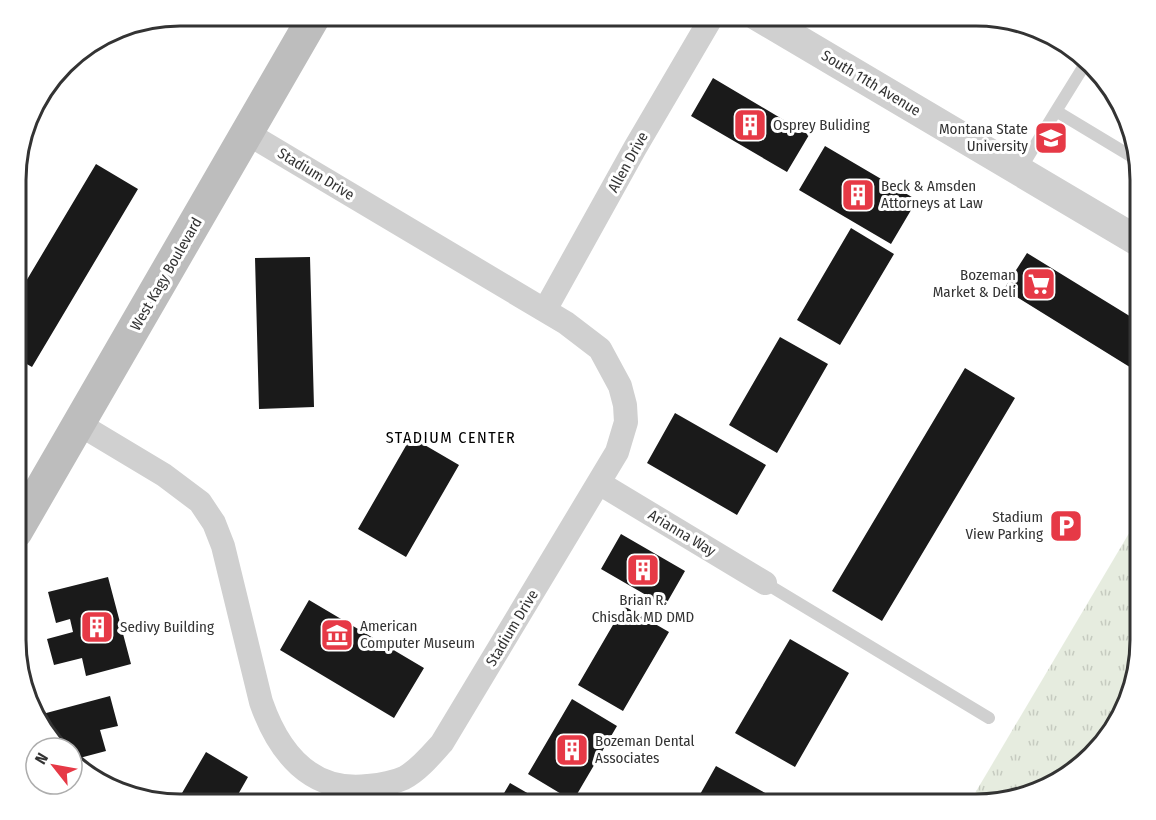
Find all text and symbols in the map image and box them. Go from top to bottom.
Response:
street label: South 11th Avenue [818,46,924,120]
building icon: Osprey Buliding [732,107,768,143]
place label: Osprey Buliding [773,116,870,134]
place label: Montana State University [939,120,1028,155]
school or university icon: Montana State University [1033,120,1069,156]
street label: Allen Drive [604,129,652,195]
street label: Stadium Drive [274,144,358,204]
building icon: Beck & Amsden Attorneys at Law [840,177,876,213]
place label: Beck & Amsden Attorneys at Law [881,177,983,212]
street label: West Kagy Boulevard [126,214,206,334]
place label: Bozeman Market & Deli [933,266,1016,301]
supermarket icon: Bozeman Market & Deli [1021,266,1057,302]
district label: STADIUM CENTER [386,428,516,447]
street label: Arianna Way [645,506,719,560]
place label: Stadium View Parking [965,508,1043,543]
parking icon: Stadium View Parking [1048,508,1084,544]
building icon: Brian R. Chisdak MD DMD [625,552,661,588]
street label: Stadium Drive [482,586,542,670]
place label: Brian R. Chisdak MD DMD [592,591,694,626]
building icon: Sedivy Building [79,609,115,645]
museum icon: American Computer Museum [319,617,355,653]
place label: American Computer Museum [360,617,475,652]
place label: Sedivy Building [120,618,214,636]
building icon: Bozeman Dental Associates [554,732,590,768]
place label: Bozeman Dental Associates [595,732,695,767]
north arrow [24,736,84,796]
text: N [31,750,52,768]

